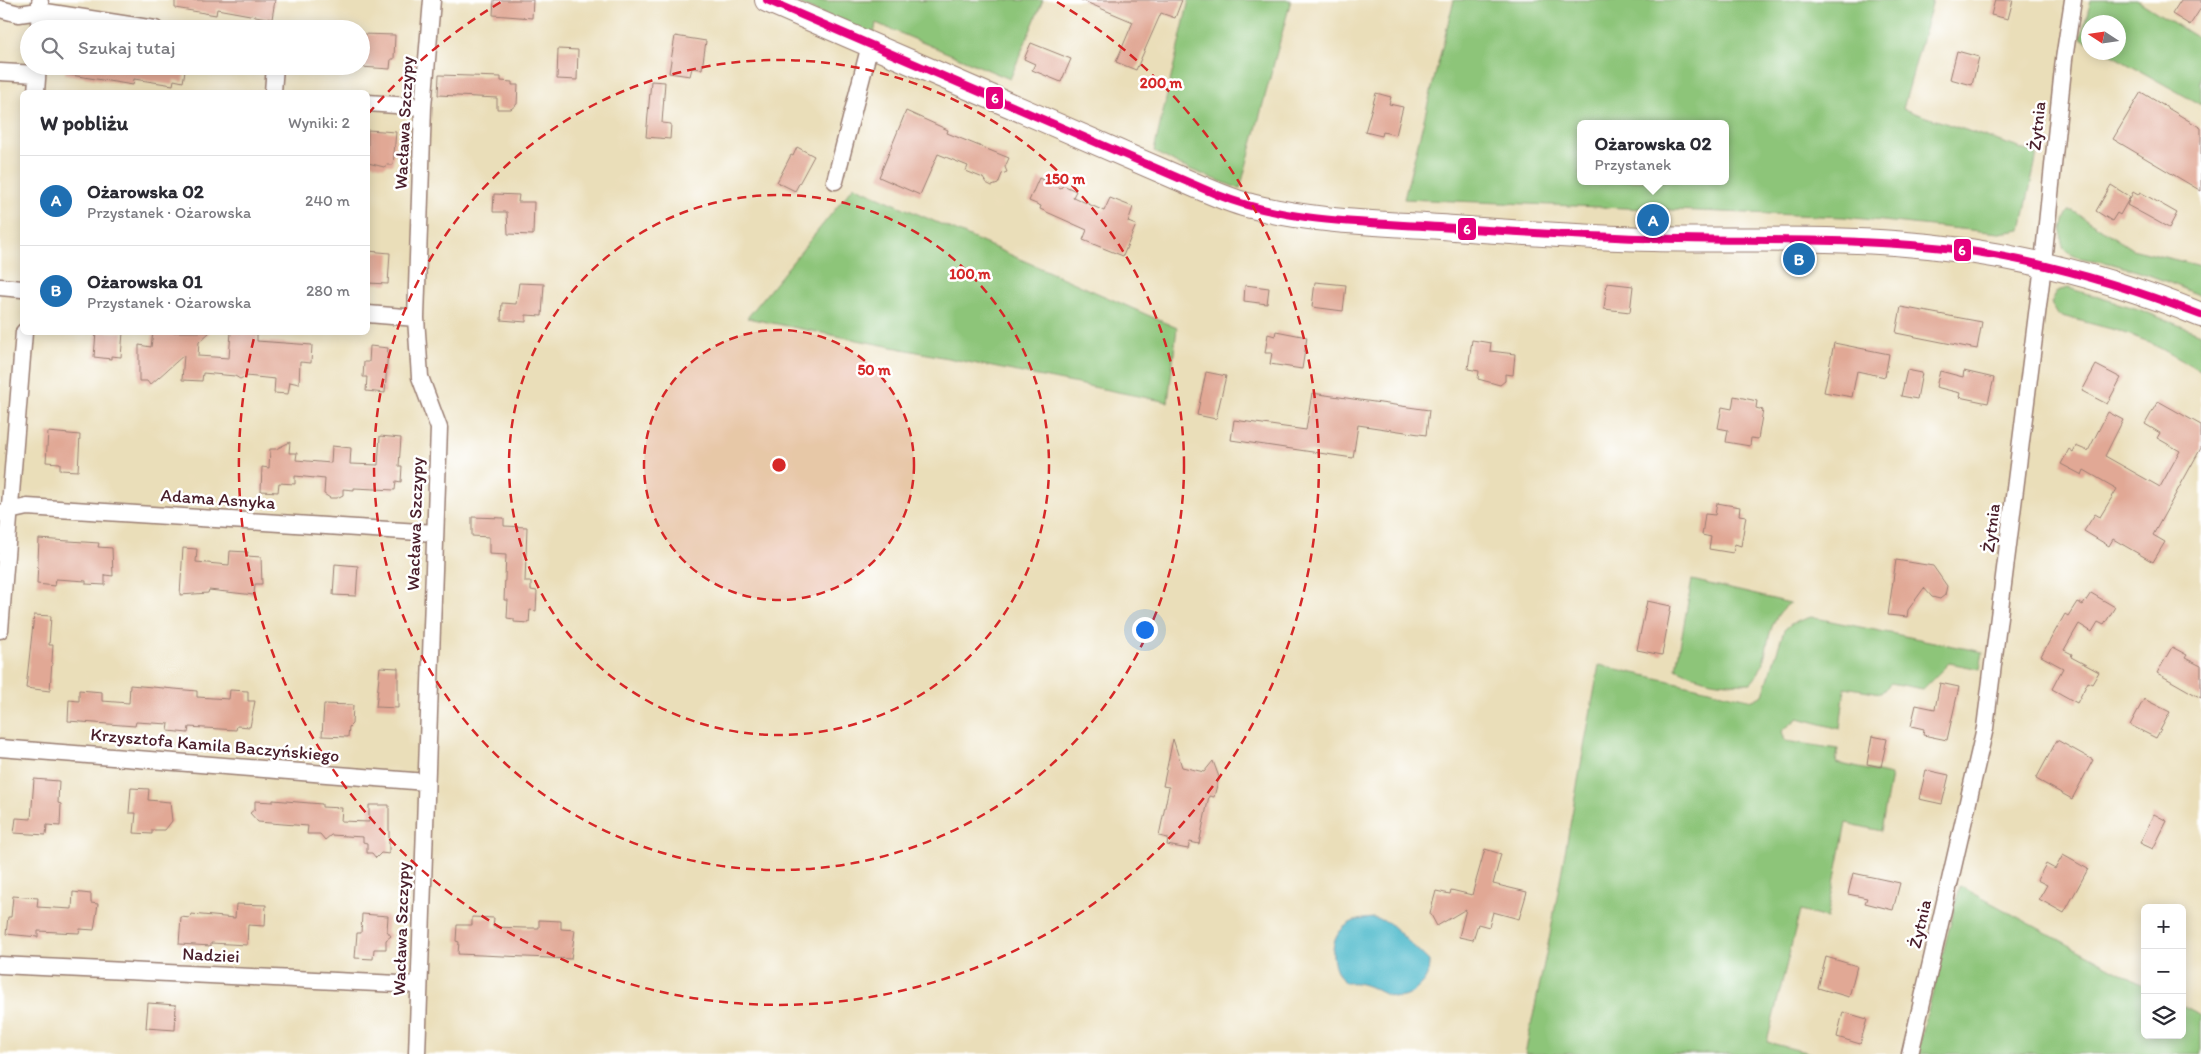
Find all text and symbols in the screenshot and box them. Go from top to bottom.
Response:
north arrow [2081,15,2126,60]
search box [20,20,370,75]
icon: search [38,34,66,62]
text: Szukaj tutaj [78,36,175,59]
street label: Wacława Szczypy [390,55,419,190]
text: 200 m [1140,74,1183,92]
line badge: 6 [985,86,1004,110]
text: 6 [991,90,999,107]
street label: Żytnia [2023,100,2051,152]
text: W pobliżu [40,110,128,135]
text: Wyniki: 2 [288,113,350,132]
popup [1577,120,1729,185]
text: Ożarowska 02 [1595,132,1711,155]
text: Przystanek [1595,155,1671,174]
text: 150 m [1045,170,1085,188]
text: Ożarowska 02 [87,180,204,203]
text: A [51,191,61,210]
text: 240 m [305,191,350,210]
pin: A [1637,201,1669,239]
text: Przystanek · Ożarowska [87,203,251,222]
line badge: 6 [1457,217,1477,241]
text: 6 [1463,221,1471,238]
line badge: 6 [1953,238,1972,262]
pin: B [1783,240,1815,278]
text: 6 [1958,242,1966,259]
text: 100 m [949,265,991,283]
text: Ożarowska 01 [87,270,203,293]
text: B [51,281,61,300]
text: 280 m [306,281,350,300]
text: Przystanek · Ożarowska [87,293,251,312]
text: 50 m [857,361,891,379]
street label: Wacława Szczypy [402,456,428,591]
centre of rings [770,456,788,474]
street label: Adama Asnyka [160,484,277,514]
street label: Żytnia [1977,502,2005,554]
your location [1132,617,1158,643]
street label: Krzysztofa Kamila Baczyńskiego [90,723,340,767]
street label: Wacława Szczypy [388,861,414,996]
street label: Żytnia [1904,897,1936,950]
map controls [2141,904,2186,1039]
button: + [2141,904,2186,949]
street label: Nadziei [182,943,240,967]
button: − [2141,949,2186,994]
button: layers [2141,994,2186,1039]

